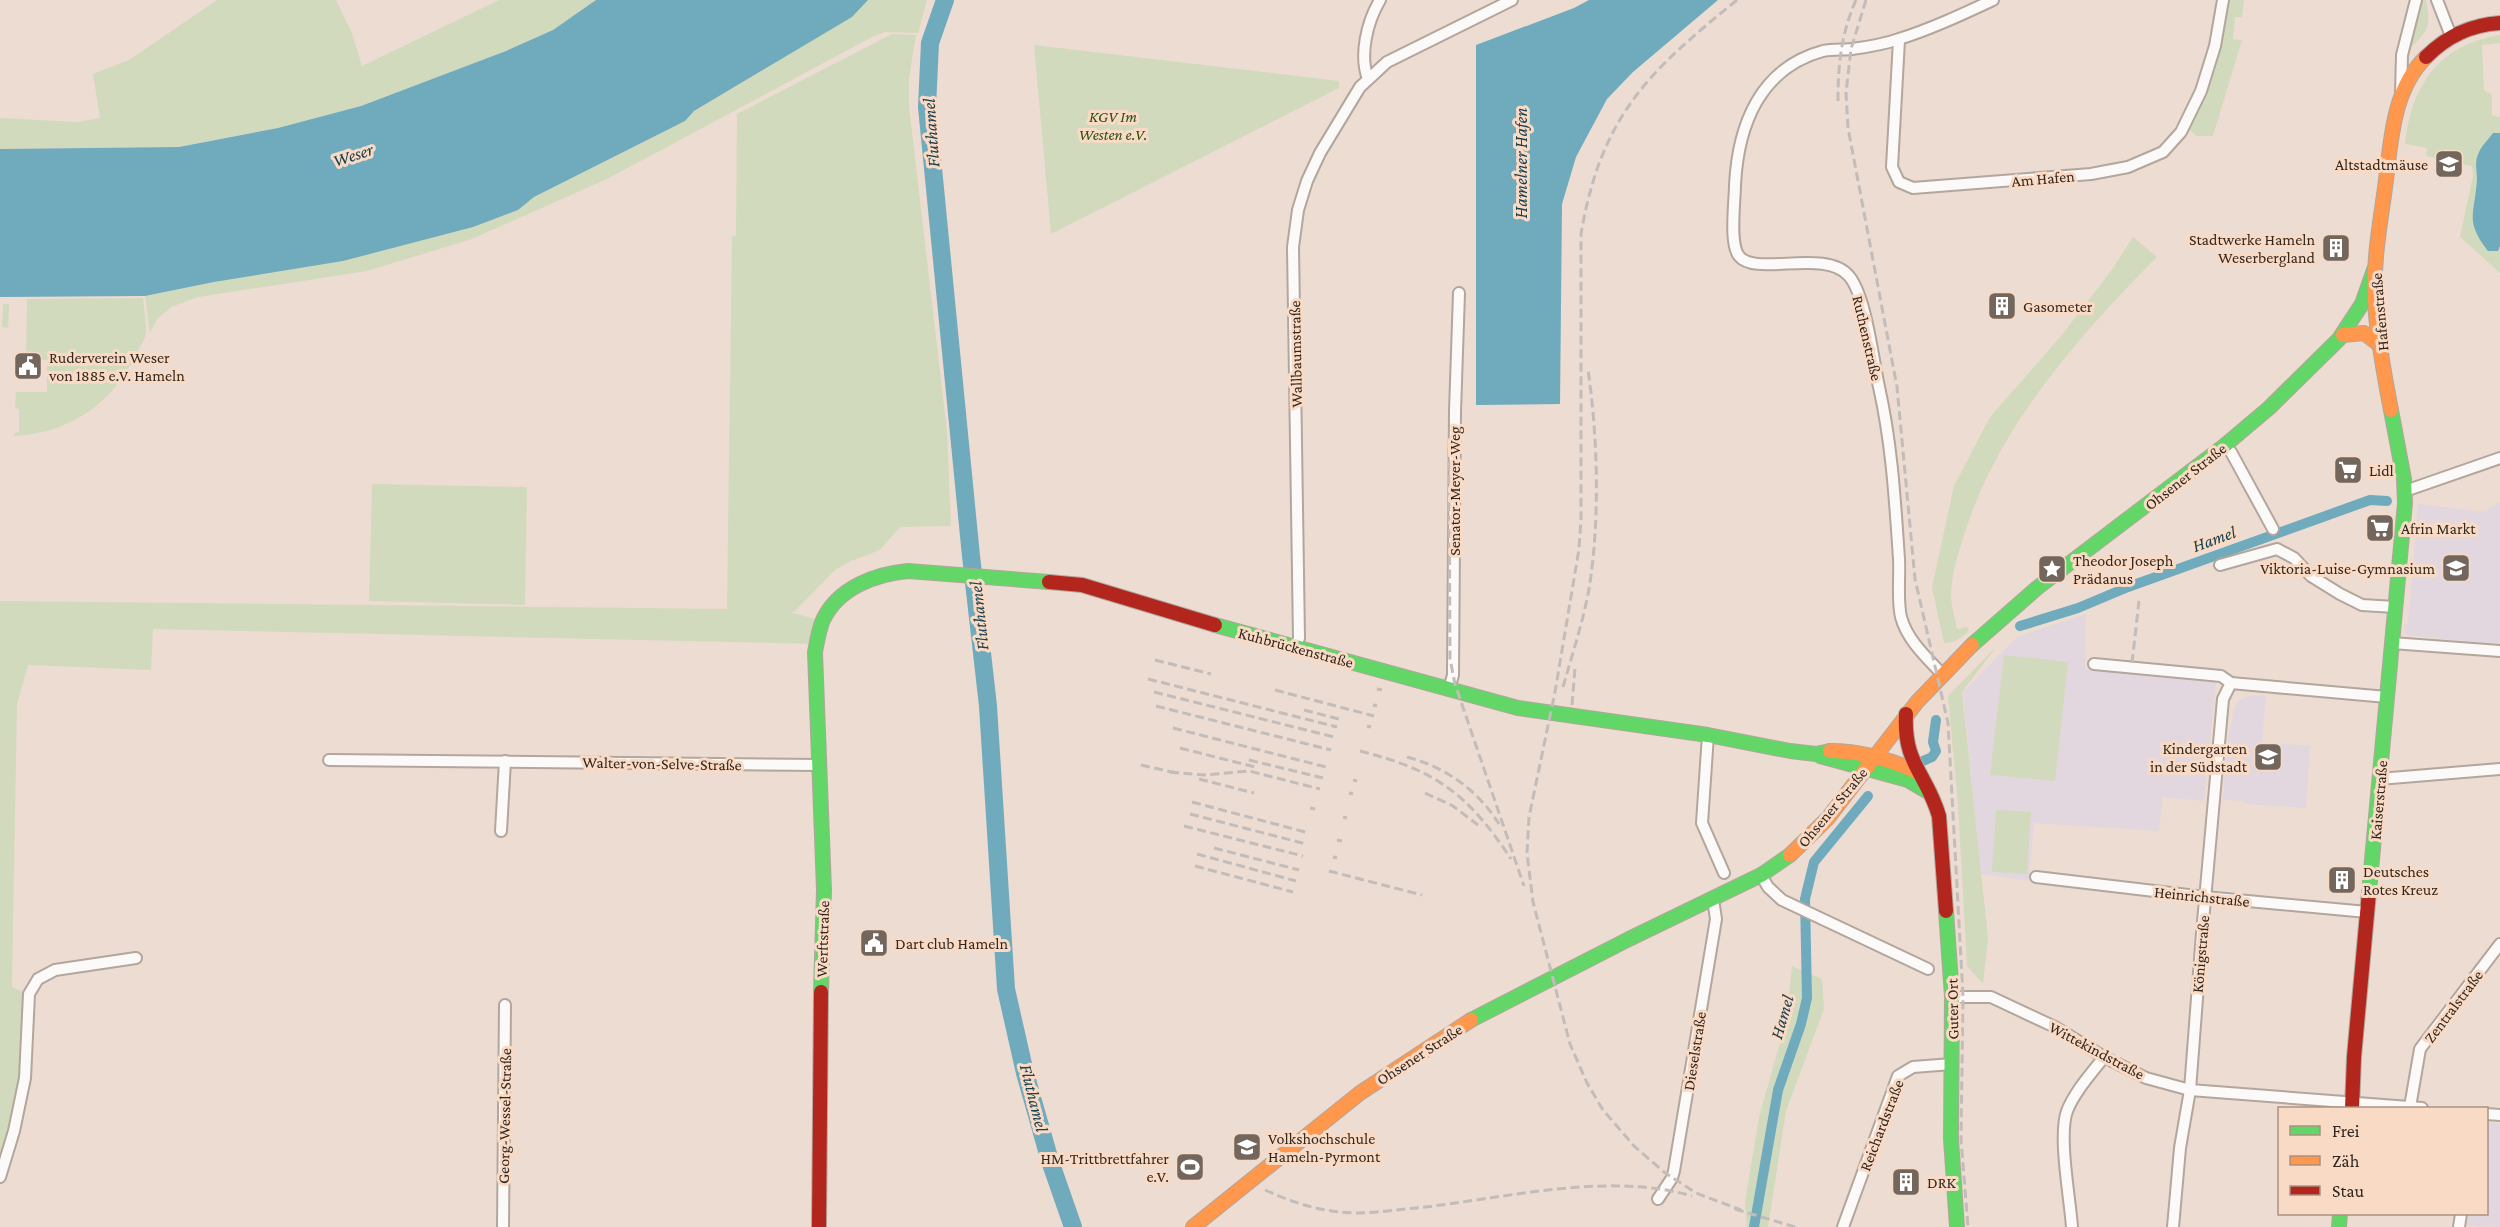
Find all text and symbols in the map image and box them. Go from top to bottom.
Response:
water label: Fluthamel [919,97,943,168]
park label: KGV Im Westen e.V. [1079,108,1147,143]
water label: Hamelner Hafen [1511,108,1531,218]
water label: Weser [330,139,376,171]
school or university icon: Altstadtmäuse [2433,148,2465,180]
place label: Altstadtmäuse [2335,156,2428,173]
street label: Am Hafen [2011,167,2076,190]
place label: Stadtwerke Hameln Weserbergland [2189,231,2316,267]
building icon: Stadtwerke Hameln Weserbergland [2320,232,2352,264]
street label: Hafenstraße [2368,272,2391,352]
building icon: Gasometer [1986,290,2018,322]
street label: Ruthenstraße [1849,294,1886,382]
place label: Gasometer [2023,298,2093,315]
street label: Wallbaumstraße [1286,300,1305,408]
place label: Ruderverein Weser von 1885 e.V. Hameln [48,349,185,384]
public building icon: Ruderverein Weser von 1885 e.V. Hameln [12,350,44,382]
street label: Senator-Meyer-Weg [1446,426,1464,556]
street label: Ohsener Straße [2141,439,2229,513]
supermarket icon: Lidl [2332,454,2364,486]
place label: Lidl [2369,462,2394,479]
supermarket icon: Afrin Markt [2364,512,2396,544]
place label: Afrin Markt [2401,520,2476,537]
water label: Hamel [2190,522,2239,556]
place label: Theodor Joseph Prädanus [2073,552,2174,587]
school or university icon: Viktoria-Luise-Gymnasium [2440,552,2472,584]
place icon: Theodor Joseph Prädanus [2036,553,2068,585]
place label: Viktoria-Luise-Gymnasium [2260,560,2435,578]
water label: Fluthamel [965,580,993,651]
street label: Kuhbrückenstraße [1236,624,1355,671]
place label: Kindergarten in der Südstadt [2150,740,2248,775]
school or university icon: Kindergarten in der Südstadt [2252,741,2284,773]
street label: Walter-von-Selve-Straße [582,754,742,773]
street label: Kaiserstraße [2367,760,2390,841]
street label: Ohsener Straße [1794,764,1871,850]
place label: Deutsches Rotes Kreuz [2363,863,2438,898]
building icon: Deutsches Rotes Kreuz [2326,864,2358,896]
street label: Heinrichstraße [2154,883,2250,910]
street label: Werftstraße [813,900,832,978]
street label: Königstraße [2189,915,2213,994]
public building icon: Dart club Hameln [858,927,890,959]
place label: Dart club Hameln [895,935,1009,952]
street label: Zentralstraße [2421,967,2486,1046]
street label: Guter Ort [1943,978,1962,1040]
water label: Hamel [1766,992,1798,1041]
street label: Dieselstraße [1680,1010,1709,1092]
street label: Wittekindstraße [2046,1018,2147,1083]
street label: Ohsener Straße [1373,1020,1465,1088]
street label: Georg-Wessel-Straße [495,1048,515,1184]
water label: Fluthamel [1016,1062,1052,1135]
street label: Reichardstraße [1856,1077,1907,1173]
legend [2278,1107,2488,1215]
text: Frei [2332,1121,2360,1141]
place label: Volkshochschule Hameln-Pyrmont [1268,1130,1381,1166]
school or university icon: Volkshochschule Hameln-Pyrmont [1231,1131,1263,1163]
place label: HM-Trittbrettfahrer e.V. [1041,1150,1169,1185]
sports icon: HM-Trittbrettfahrer e.V. [1174,1151,1206,1183]
text: Zäh [2332,1151,2360,1171]
building icon: DRK [1890,1166,1922,1198]
place label: DRK [1927,1174,1957,1191]
text: Stau [2332,1181,2365,1201]

